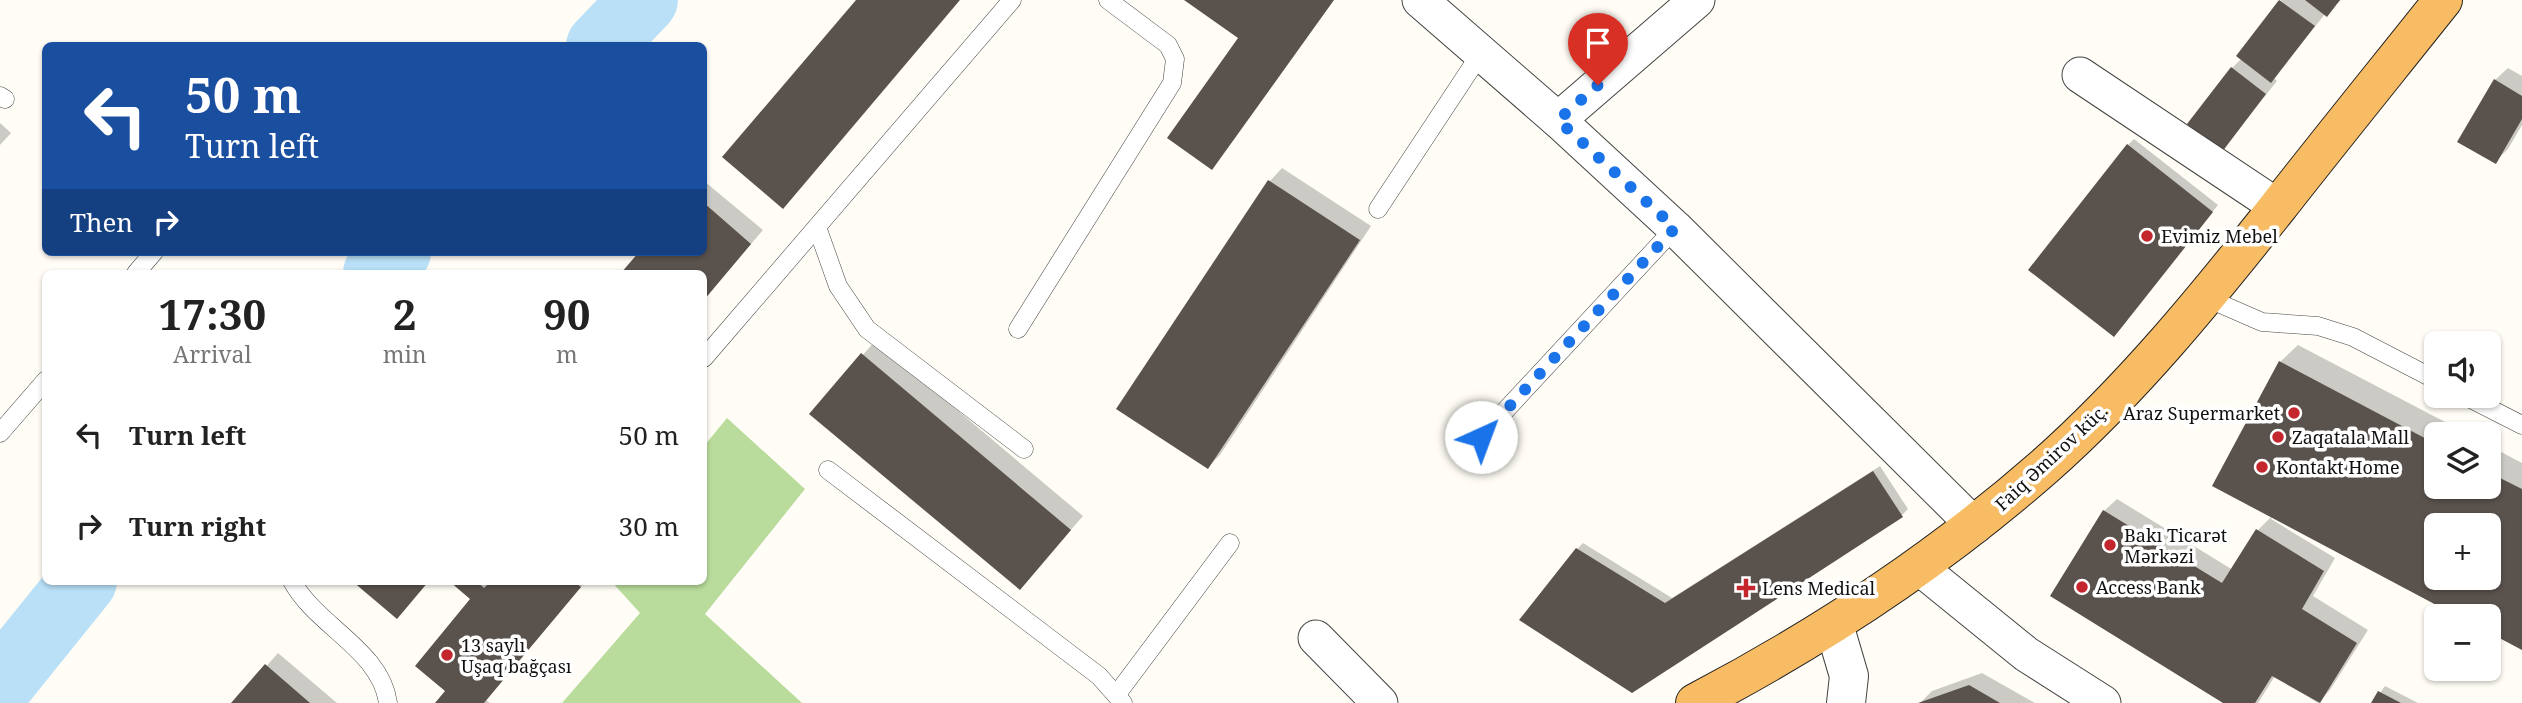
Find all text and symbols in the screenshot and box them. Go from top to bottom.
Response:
pin [1568,13,1628,85]
icon: arrive [1579,24,1617,62]
text: 50 m [185,61,301,127]
icon: left [70,70,161,161]
text: Turn left [185,124,319,167]
icon: right [147,203,185,241]
text: Then [70,204,133,240]
place label: Evimiz Mebel [2161,224,2278,248]
marker: Evimiz Mebel [2139,228,2155,244]
text: 17:30 [158,285,266,342]
text: 2 [393,285,416,342]
text: 90 [543,285,591,342]
map controls [2424,331,2501,681]
button: sound [2424,331,2501,408]
text: Arrival [173,338,252,370]
text: min [383,338,427,370]
text: m [556,338,578,370]
street label: Faiq Əmirov küç. [1989,398,2113,516]
position arrow [1444,400,1518,474]
place label: Araz Supermarket [2123,401,2280,425]
marker: Araz Supermarket [2286,405,2302,421]
icon: left [70,416,108,454]
text: Turn left [129,417,246,453]
text: 50 m [619,417,679,453]
button: layers [2424,422,2501,499]
place label: Zaqatala Mall [2292,425,2409,449]
marker: Zaqatala Mall [2270,429,2286,445]
place label: Kontakt Home [2276,455,2400,479]
marker: Kontakt Home [2254,459,2270,475]
icon: right [70,507,108,545]
text: Turn right [129,508,266,544]
text: 30 m [619,508,679,544]
button: + [2424,513,2501,590]
place label: Bakı Ticarət Mərkəzi [2124,523,2227,568]
marker: Bakı Ticarət Mərkəzi [2102,537,2118,553]
place label: Access Bank [2096,575,2201,599]
place label: Lens Medical [1762,576,1876,600]
marker: Lens Medical [1736,578,1756,598]
marker: Access Bank [2074,579,2090,595]
button: − [2424,604,2501,681]
place label: 13 saylı Uşaq bağçası [461,633,572,678]
marker: 13 saylı Uşaq bağçası [439,647,455,663]

